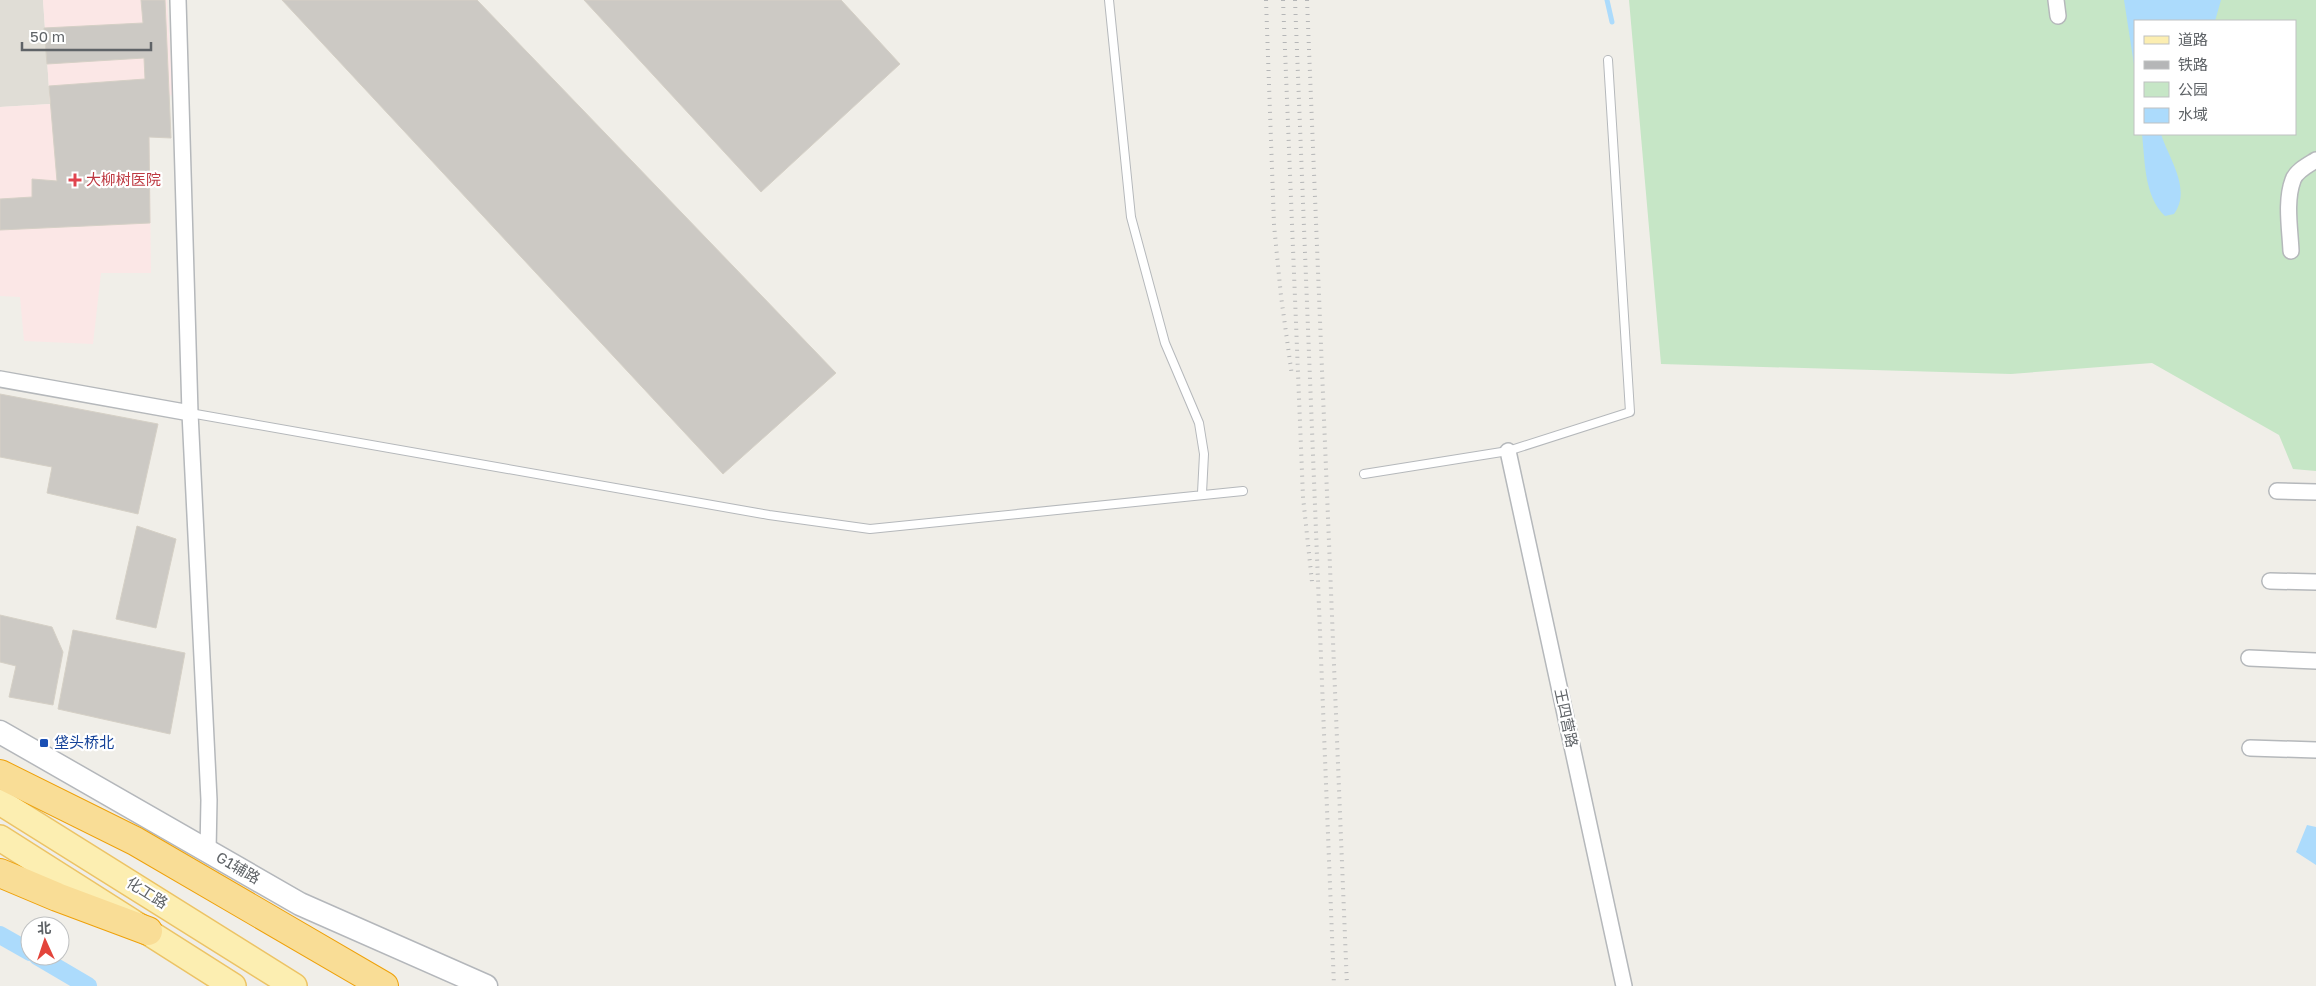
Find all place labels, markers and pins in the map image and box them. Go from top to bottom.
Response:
place label: 大柳树医院 [86,170,161,188]
marker: 大柳树医院 [68,173,82,187]
place label: 垡头桥北 [54,733,114,751]
marker: 垡头桥北 [38,737,50,749]

